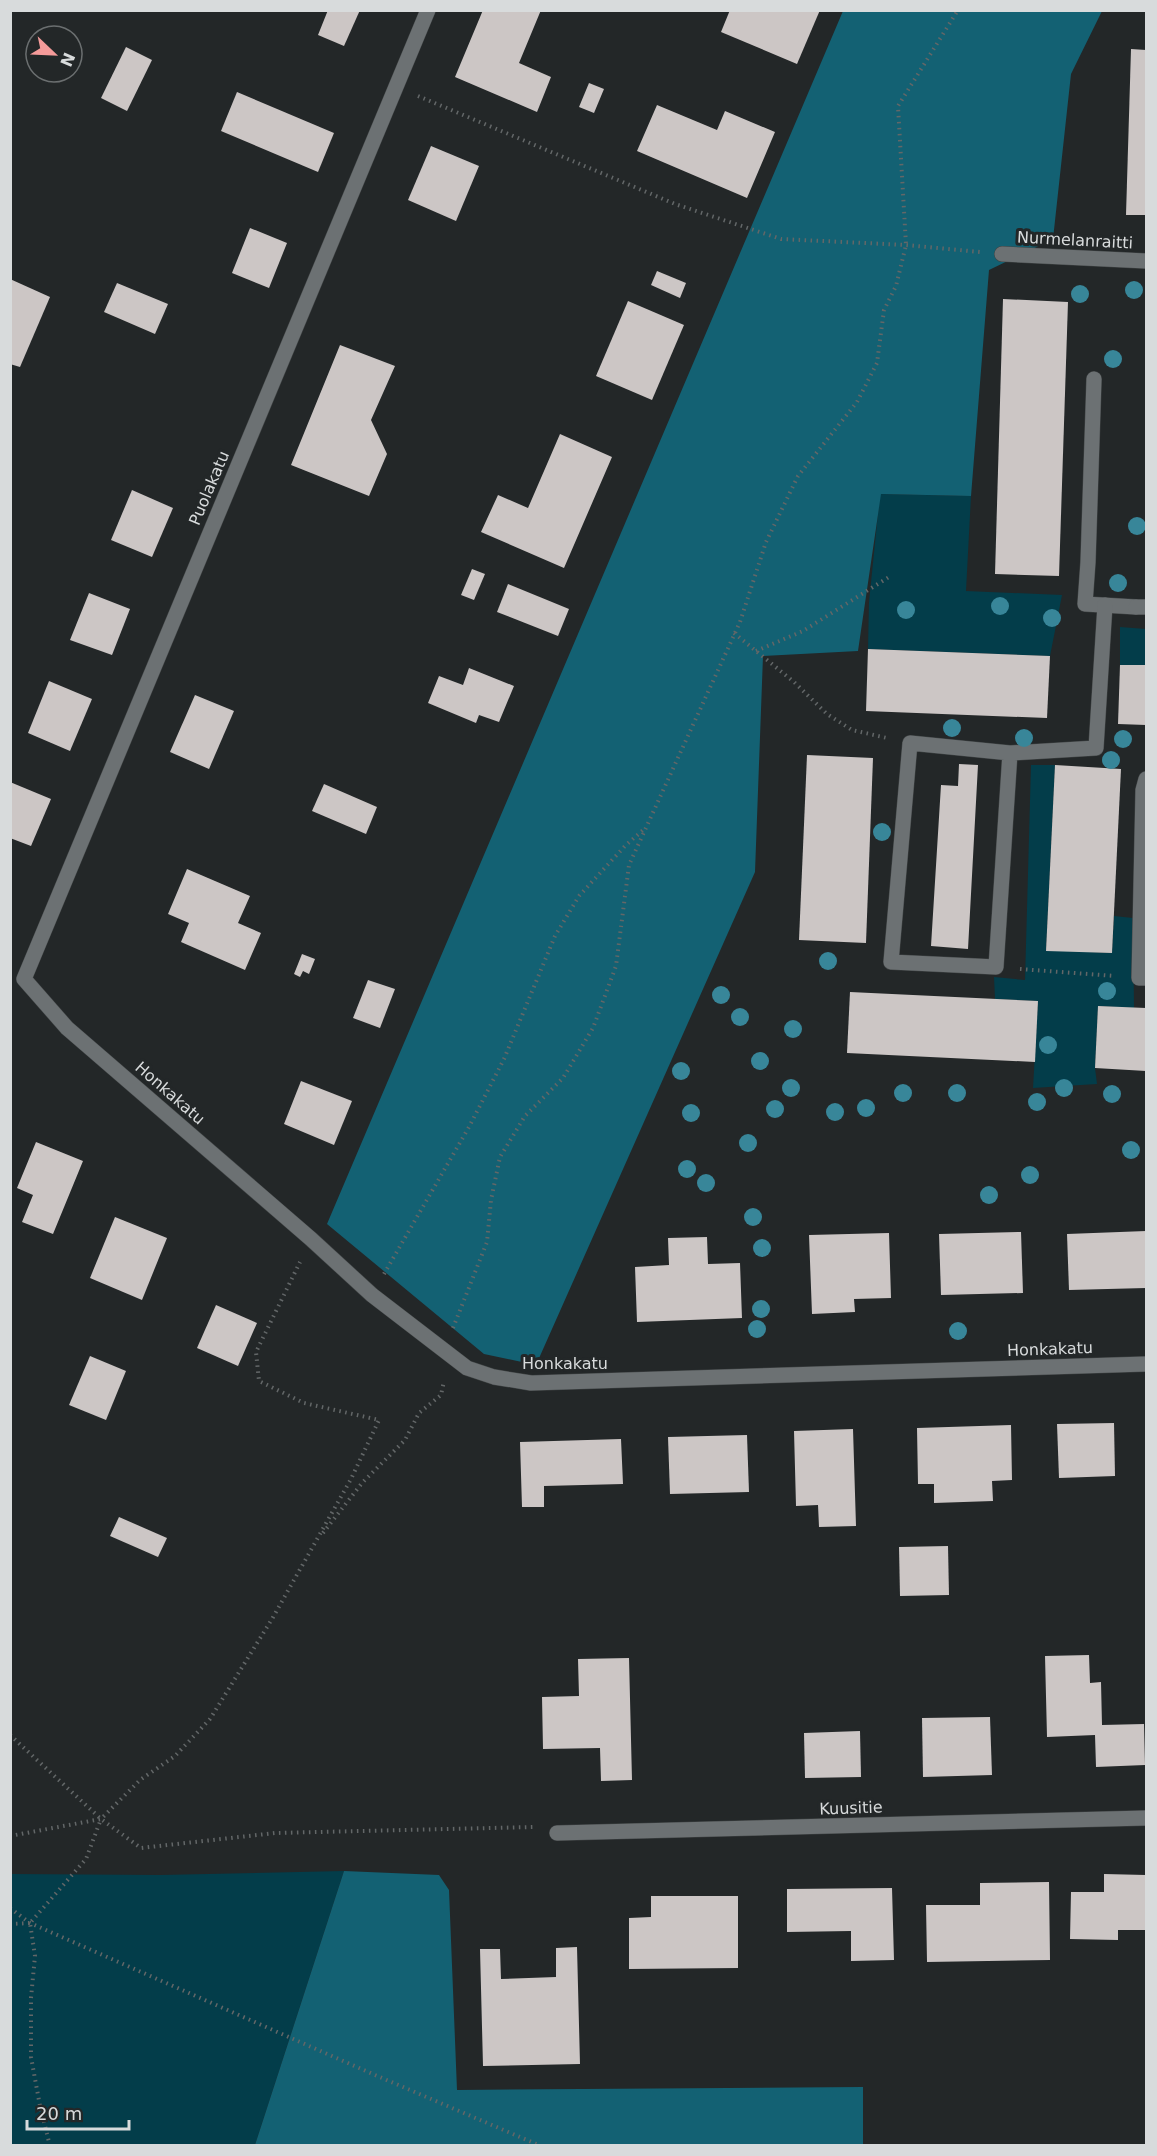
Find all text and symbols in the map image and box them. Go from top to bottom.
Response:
north arrow [24,24,84,84]
text: N [56,50,79,70]
street label: Nurmelanraitti [1017,227,1133,253]
street label: Puolakatu [185,448,233,528]
street label: Honkakatu [131,1058,209,1128]
street label: Honkakatu [1007,1338,1093,1360]
street label: Honkakatu [522,1354,608,1373]
street label: Kuusitie [819,1797,883,1819]
scale bar [27,2093,129,2131]
text: 20 m [36,2103,82,2124]

